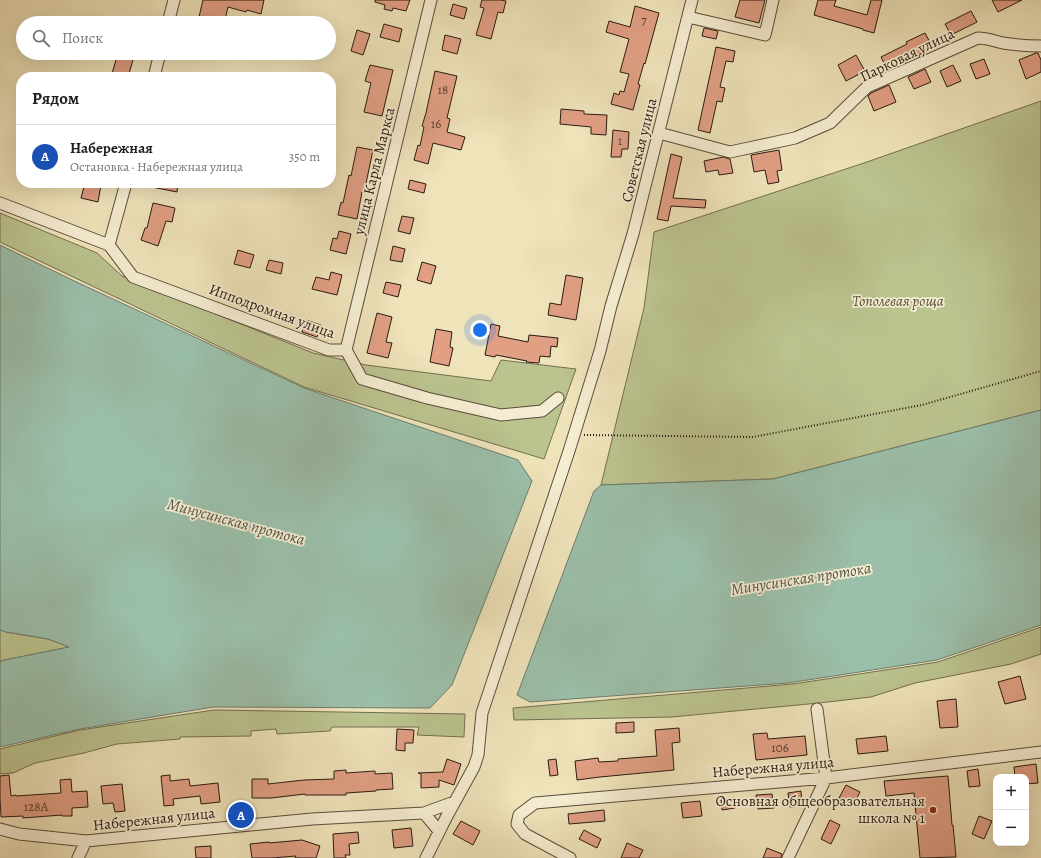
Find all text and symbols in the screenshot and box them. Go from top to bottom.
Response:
house number: 7 [641,11,647,28]
search box [16,16,336,60]
street label: Парковая улица [856,23,958,87]
icon: search [30,27,52,49]
text: Поиск [62,28,103,48]
house number: 18 [438,81,448,98]
text: Рядом [32,87,79,110]
street label: Советская улица [616,96,662,204]
street label: улица Карла Маркса [348,105,400,238]
house number: 16 [431,115,441,132]
house number: 1 [618,132,623,149]
text: Набережная [70,138,153,158]
text: A [41,148,49,165]
text: 350 m [289,148,320,165]
text: Остановка · Набережная улица [70,158,243,175]
street label: Ипподромная улица [206,279,338,343]
park label: Тополевая роща [852,291,944,311]
your location [470,320,490,340]
water label: Минусинская протока [165,493,307,551]
water label: Минусинская протока [729,557,873,601]
house number: 106 [771,739,789,756]
street label: Набережная улица [711,752,835,782]
map controls [993,774,1029,846]
button: + [993,774,1029,810]
place label: Основная общеобразовательная школа № 1 [715,791,925,828]
house number: 128А [24,798,49,815]
pin: A [228,800,254,830]
street label: Набережная улица [92,803,216,835]
marker: Основная общеобразовательная школа № 1 [928,805,938,815]
button: − [993,810,1029,846]

